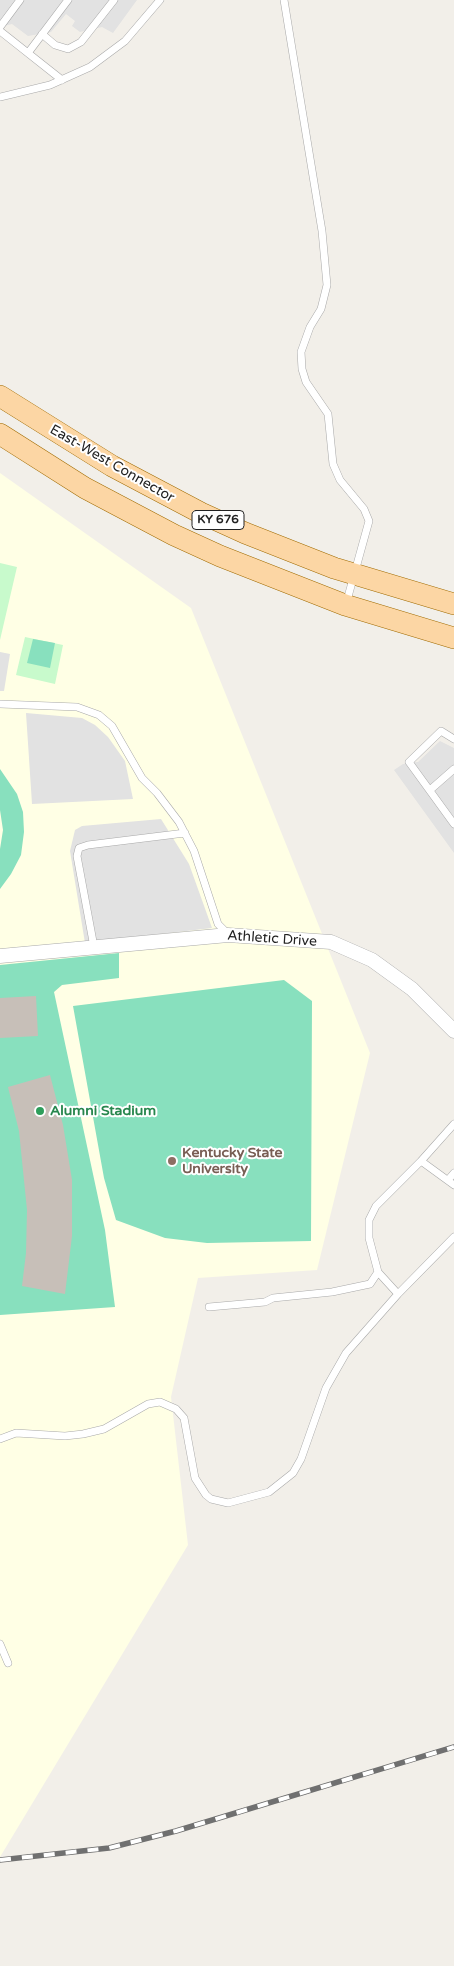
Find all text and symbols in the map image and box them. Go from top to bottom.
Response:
street label: East-West Connector [47,421,177,507]
road number: KY 676 [192,510,244,530]
street label: Athletic Drive [227,927,317,951]
place label: Alumni Stadium [50,1103,156,1119]
marker: Alumni Stadium [34,1105,46,1117]
place label: Kentucky State University [182,1145,282,1178]
marker: Kentucky State University [166,1155,178,1167]

